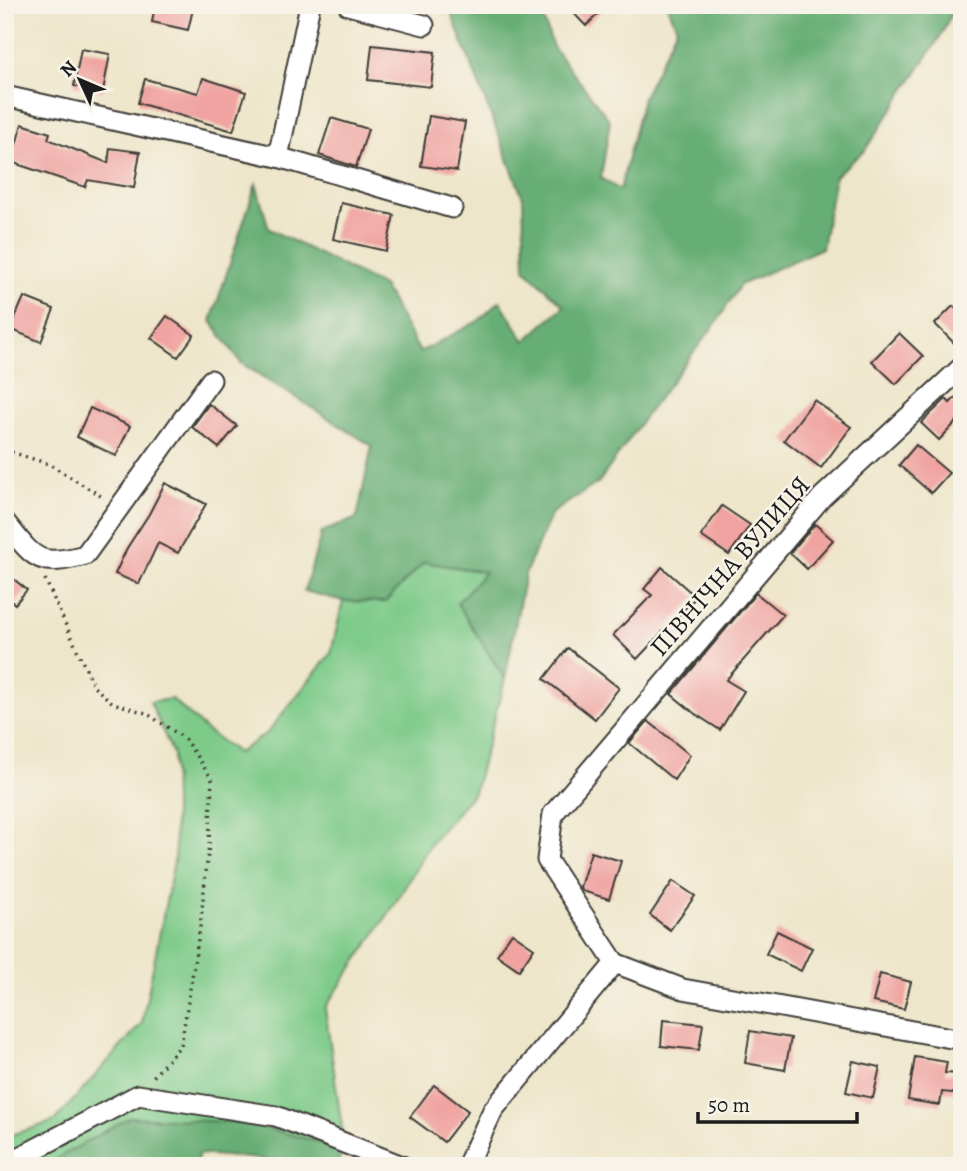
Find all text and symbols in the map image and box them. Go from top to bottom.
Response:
north arrow [46,46,116,116]
text: N [54,55,83,83]
street label: ПІВНІЧНА ВУЛИЦЯ [642,468,818,664]
scale bar [698,1080,857,1124]
text: 50 m [708,1091,750,1119]

